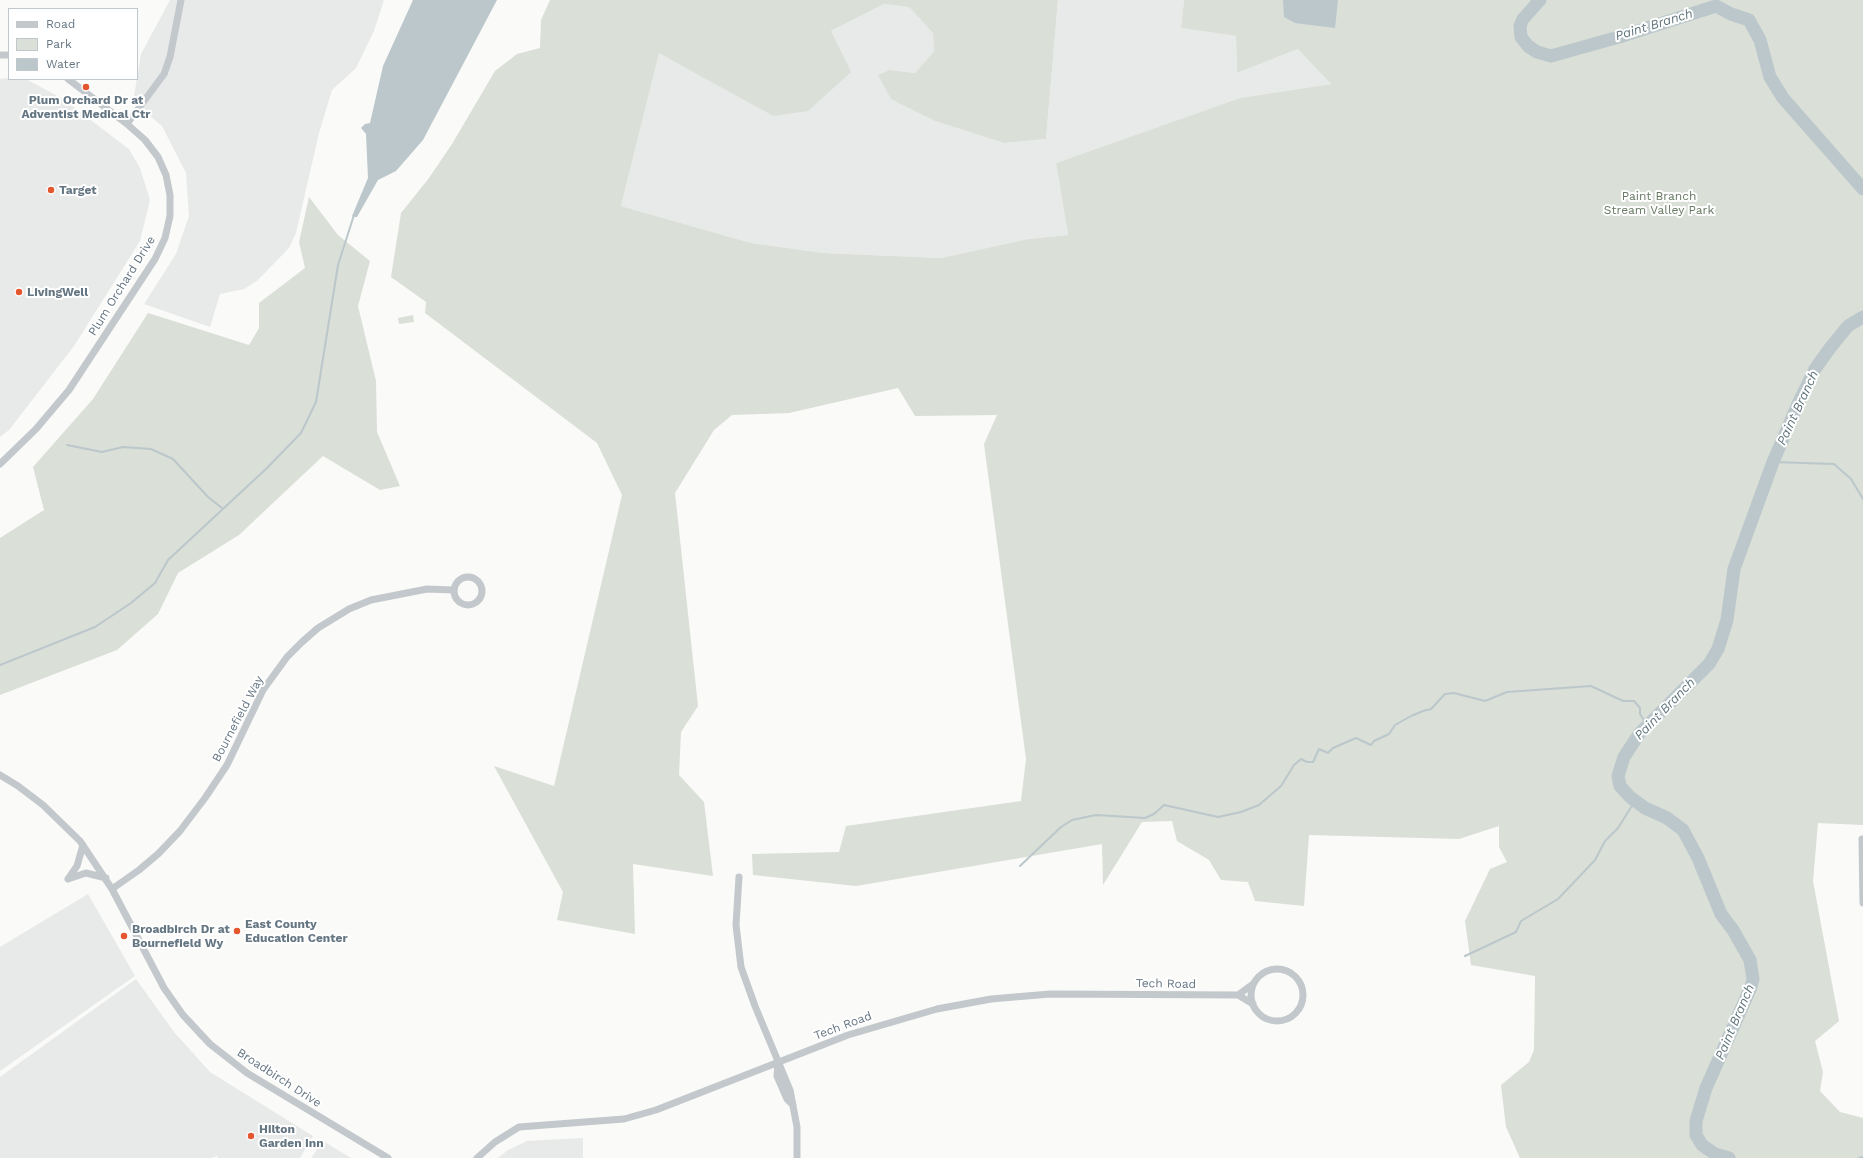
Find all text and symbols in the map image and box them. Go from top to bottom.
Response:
water label: Paint Branch [1613,6,1695,44]
legend [8,8,138,80]
text: Road [46,17,75,31]
text: Park [46,37,72,51]
text: Water [46,57,80,71]
marker: Plum Orchard Dr at Adventist Medical Ctr [81,82,91,92]
place label: Plum Orchard Dr at Adventist Medical Ctr [22,93,150,121]
place label: Target [59,183,97,197]
marker: Target [46,185,56,195]
park label: Paint Branch Stream Valley Park [1604,189,1714,217]
street label: Plum Orchard Drive [86,234,158,338]
place label: LivingWell [27,285,88,299]
marker: LivingWell [14,287,24,297]
water label: Paint Branch [1774,368,1822,448]
street label: Bournefield Way [209,673,267,765]
water label: Paint Branch [1632,675,1698,743]
place label: East County Education Center [245,917,348,945]
place label: Broadbirch Dr at Bournefield Wy [132,922,230,950]
marker: East County Education Center [232,926,242,936]
marker: Broadbirch Dr at Bournefield Wy [119,931,129,941]
street label: Tech Road [1136,976,1196,992]
water label: Paint Branch [1712,982,1758,1062]
street label: Tech Road [812,1009,874,1043]
street label: Broadbirch Drive [234,1045,324,1111]
place label: Hilton Garden Inn [259,1122,324,1150]
marker: Hilton Garden Inn [246,1131,256,1141]

